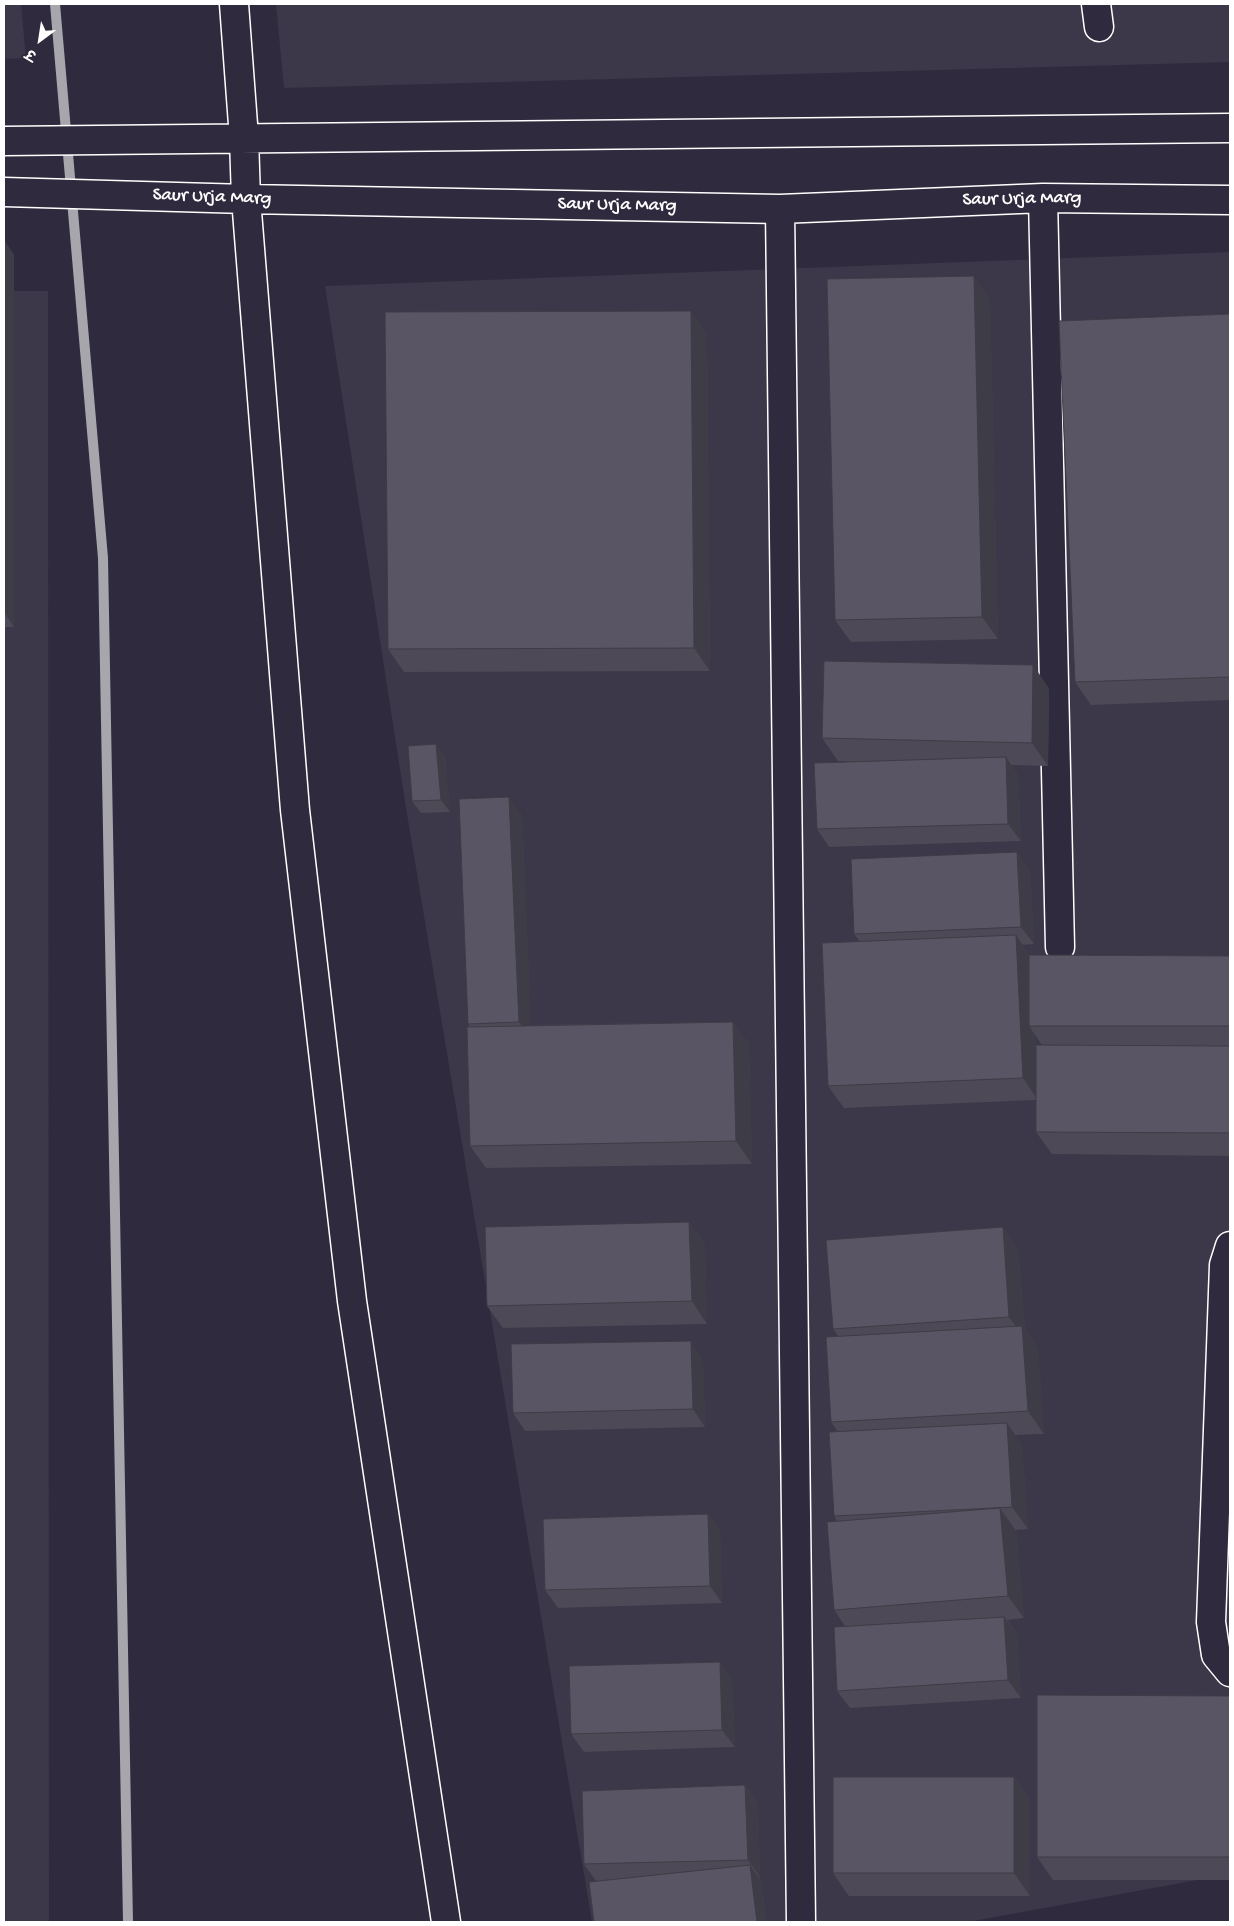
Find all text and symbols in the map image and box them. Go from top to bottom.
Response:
north arrow [15,15,65,65]
text: उ [24,44,40,63]
street label: Saur Urja Marg [152,185,272,211]
street label: Saur Urja Marg [962,188,1082,212]
street label: Saur Urja Marg [557,194,677,218]

